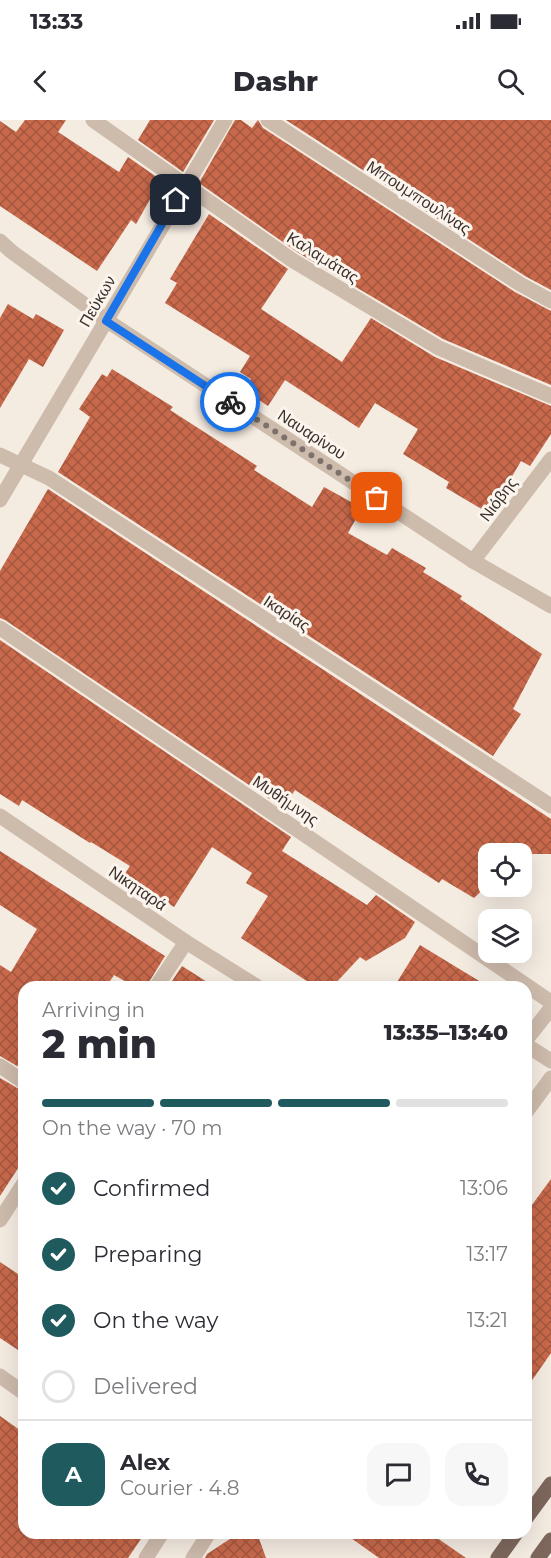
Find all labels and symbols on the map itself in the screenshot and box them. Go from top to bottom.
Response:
street label: Μπουμπουλίνας [363,157,474,238]
pin [150,174,201,225]
street label: Καλαμάτας [283,228,362,287]
street label: Πεύκων [75,272,120,330]
courier [200,372,260,432]
street label: Ναυαρίνου [274,405,349,463]
pin [351,472,402,523]
street label: Νιόβης [476,473,521,525]
street label: Ικαρίας [260,592,314,635]
street label: Μυθήμνης [249,771,322,830]
street label: Νικηταρά [105,862,170,915]

